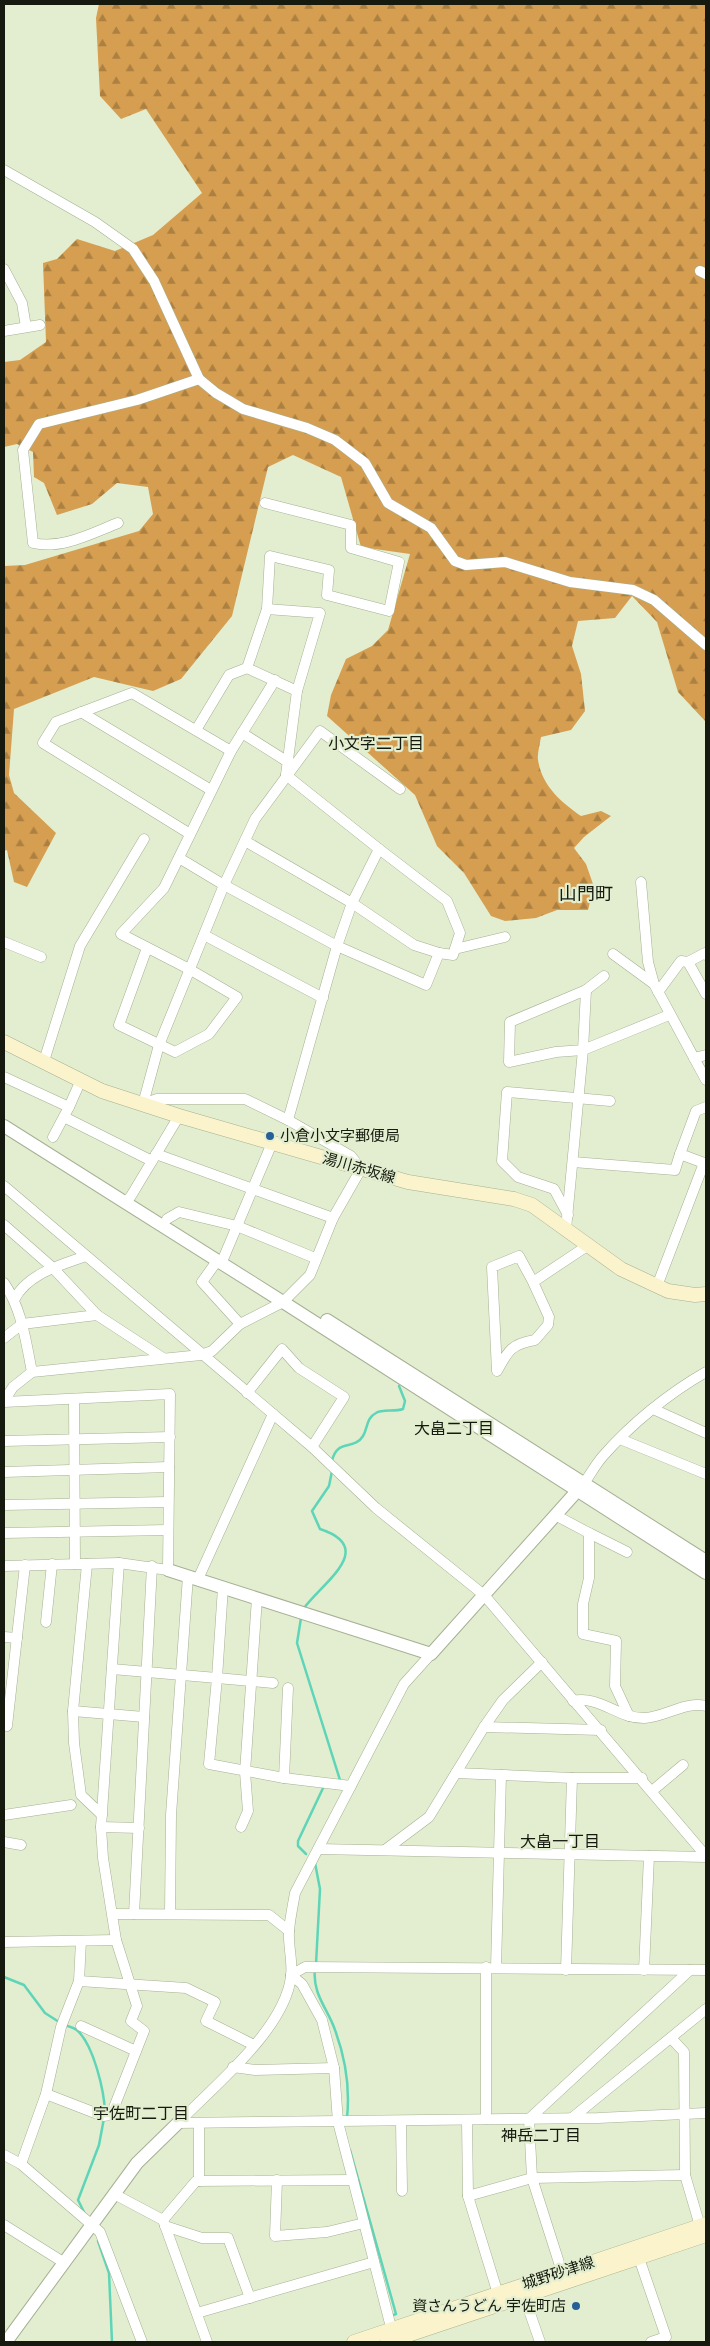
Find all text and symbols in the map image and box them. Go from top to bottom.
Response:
district label: 小文字二丁目 [328,732,424,754]
district label: 山門町 [559,881,613,905]
place label: 小倉小文字郵便局 [280,1125,400,1145]
marker: 小倉小文字郵便局 [264,1130,276,1142]
street label: 湯川赤坂線 [320,1147,398,1187]
district label: 大畠二丁目 [414,1417,494,1439]
district label: 大畠一丁目 [520,1830,600,1852]
district label: 宇佐町二丁目 [93,2102,189,2124]
district label: 神岳二丁目 [501,2124,581,2146]
street label: 城野砂津線 [519,2251,596,2293]
place label: 資さんうどん 宇佐町店 [412,2295,566,2315]
marker: 資さんうどん 宇佐町店 [570,2300,582,2312]

